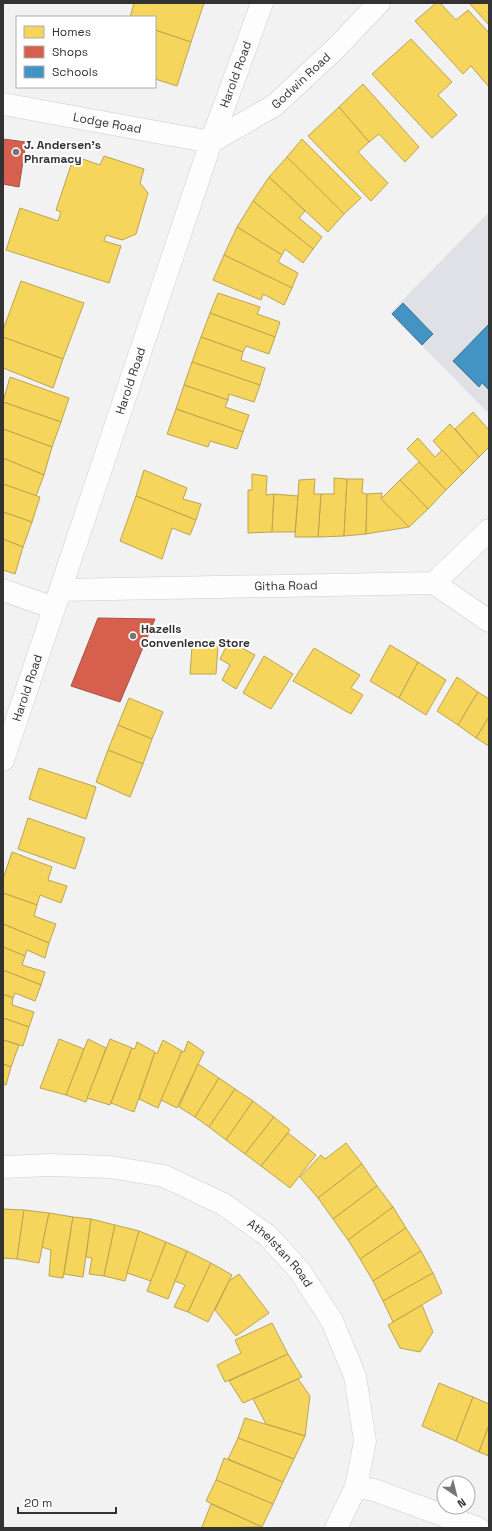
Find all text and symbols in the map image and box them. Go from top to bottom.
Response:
legend [16,16,156,88]
text: Homes [52,24,91,40]
street label: Harold Road [216,39,255,110]
text: Shops [52,44,88,60]
street label: Godwin Road [268,49,334,112]
text: Schools [52,64,98,80]
street label: Lodge Road [72,109,143,137]
place label: J. Andersen's Phramacy [24,137,101,167]
marker: J. Andersen's Phramacy [11,147,21,157]
street label: Harold Road [112,345,149,417]
street label: Githa Road [254,577,318,594]
place label: Hazells Convenience Store [141,621,250,651]
marker: Hazells Convenience Store [128,631,138,641]
street label: Harold Road [9,652,46,724]
street label: Athelstan Road [244,1216,316,1290]
north arrow [436,1475,476,1515]
scale bar [18,1489,116,1515]
text: 20 m [24,1495,52,1511]
text: N [455,1495,469,1511]

